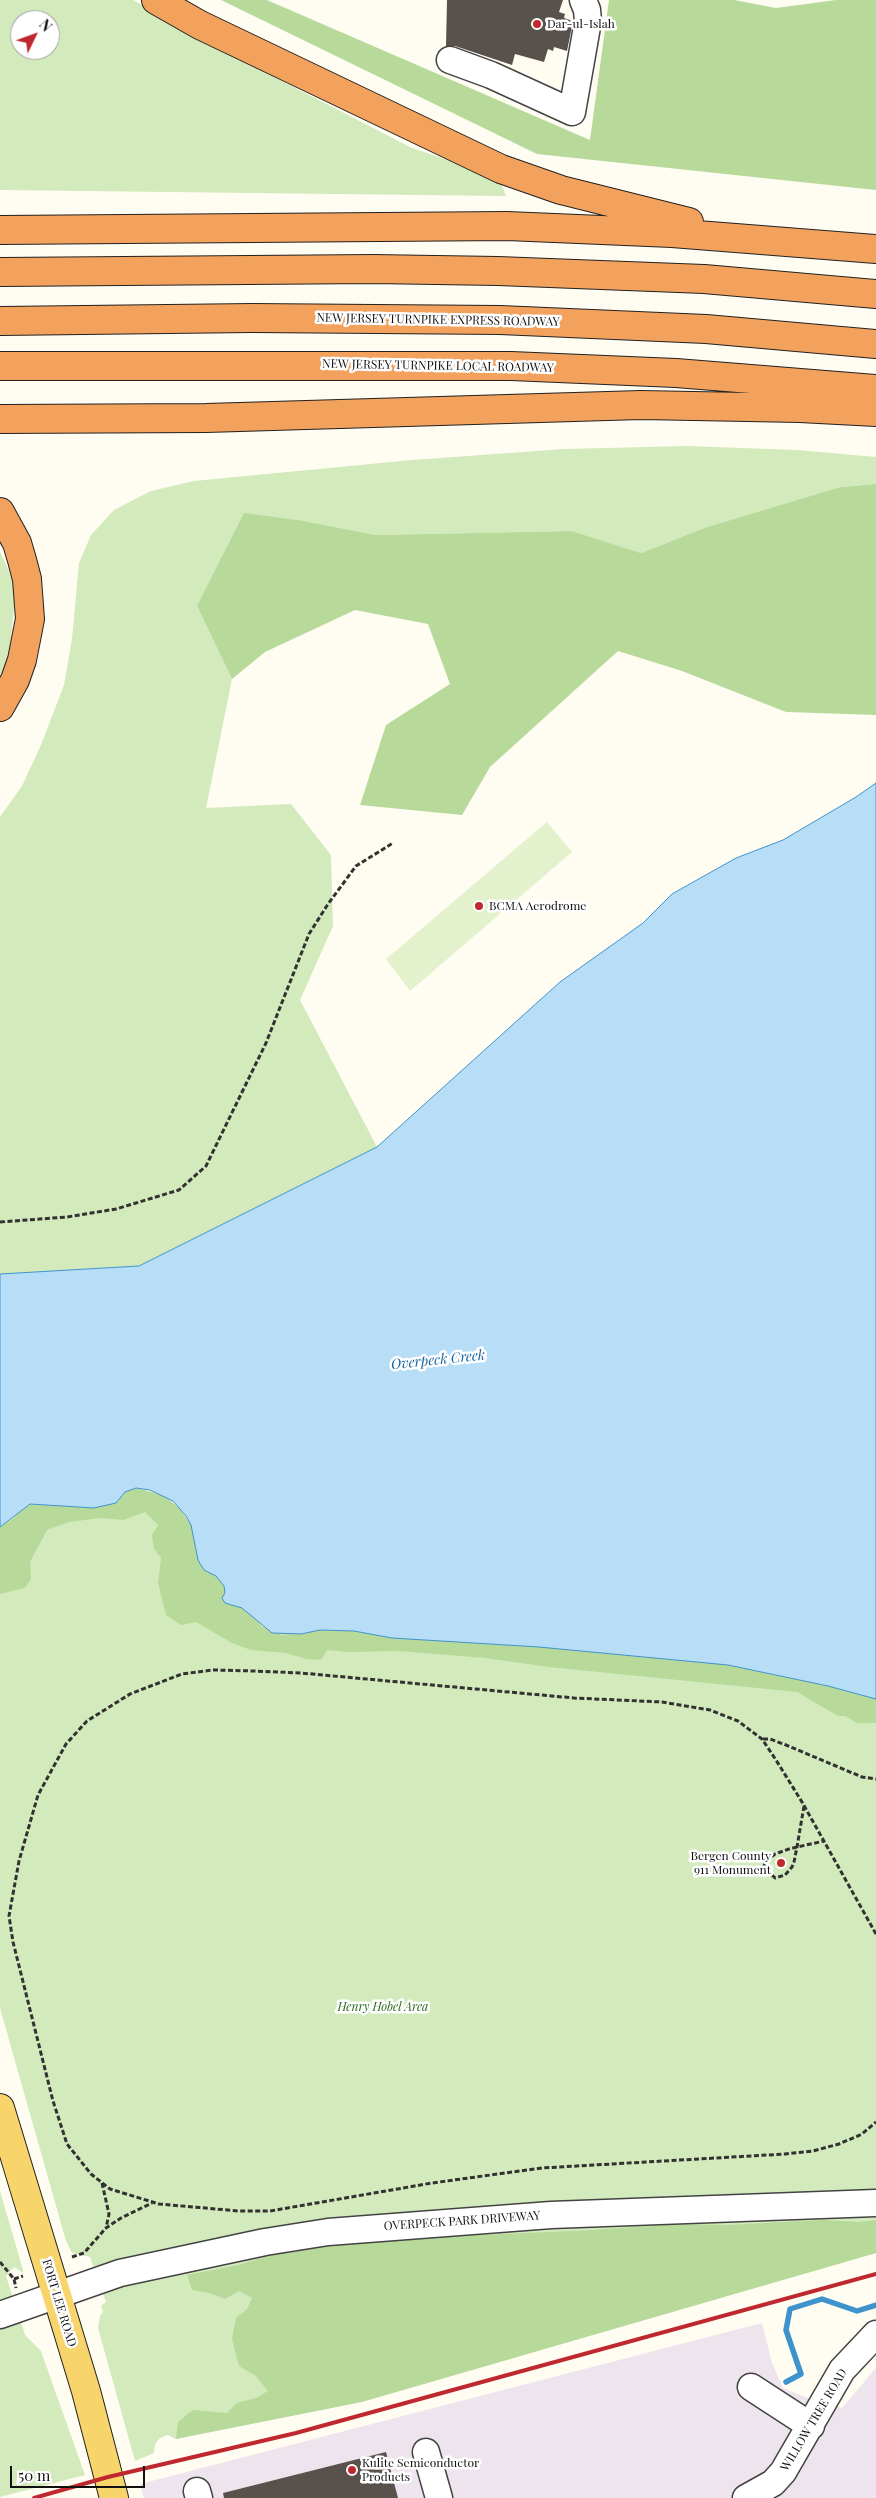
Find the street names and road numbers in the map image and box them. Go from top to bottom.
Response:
street label: NEW JERSEY TURNPIKE EXPRESS ROADWAY [316,311,560,329]
street label: NEW JERSEY TURNPIKE LOCAL ROADWAY [322,357,554,375]
street label: OVERPECK PARK DRIVEWAY [383,2208,541,2234]
street label: FORT LEE ROAD [39,2257,79,2349]
street label: WILLOW TREE ROAD [778,2366,850,2474]

